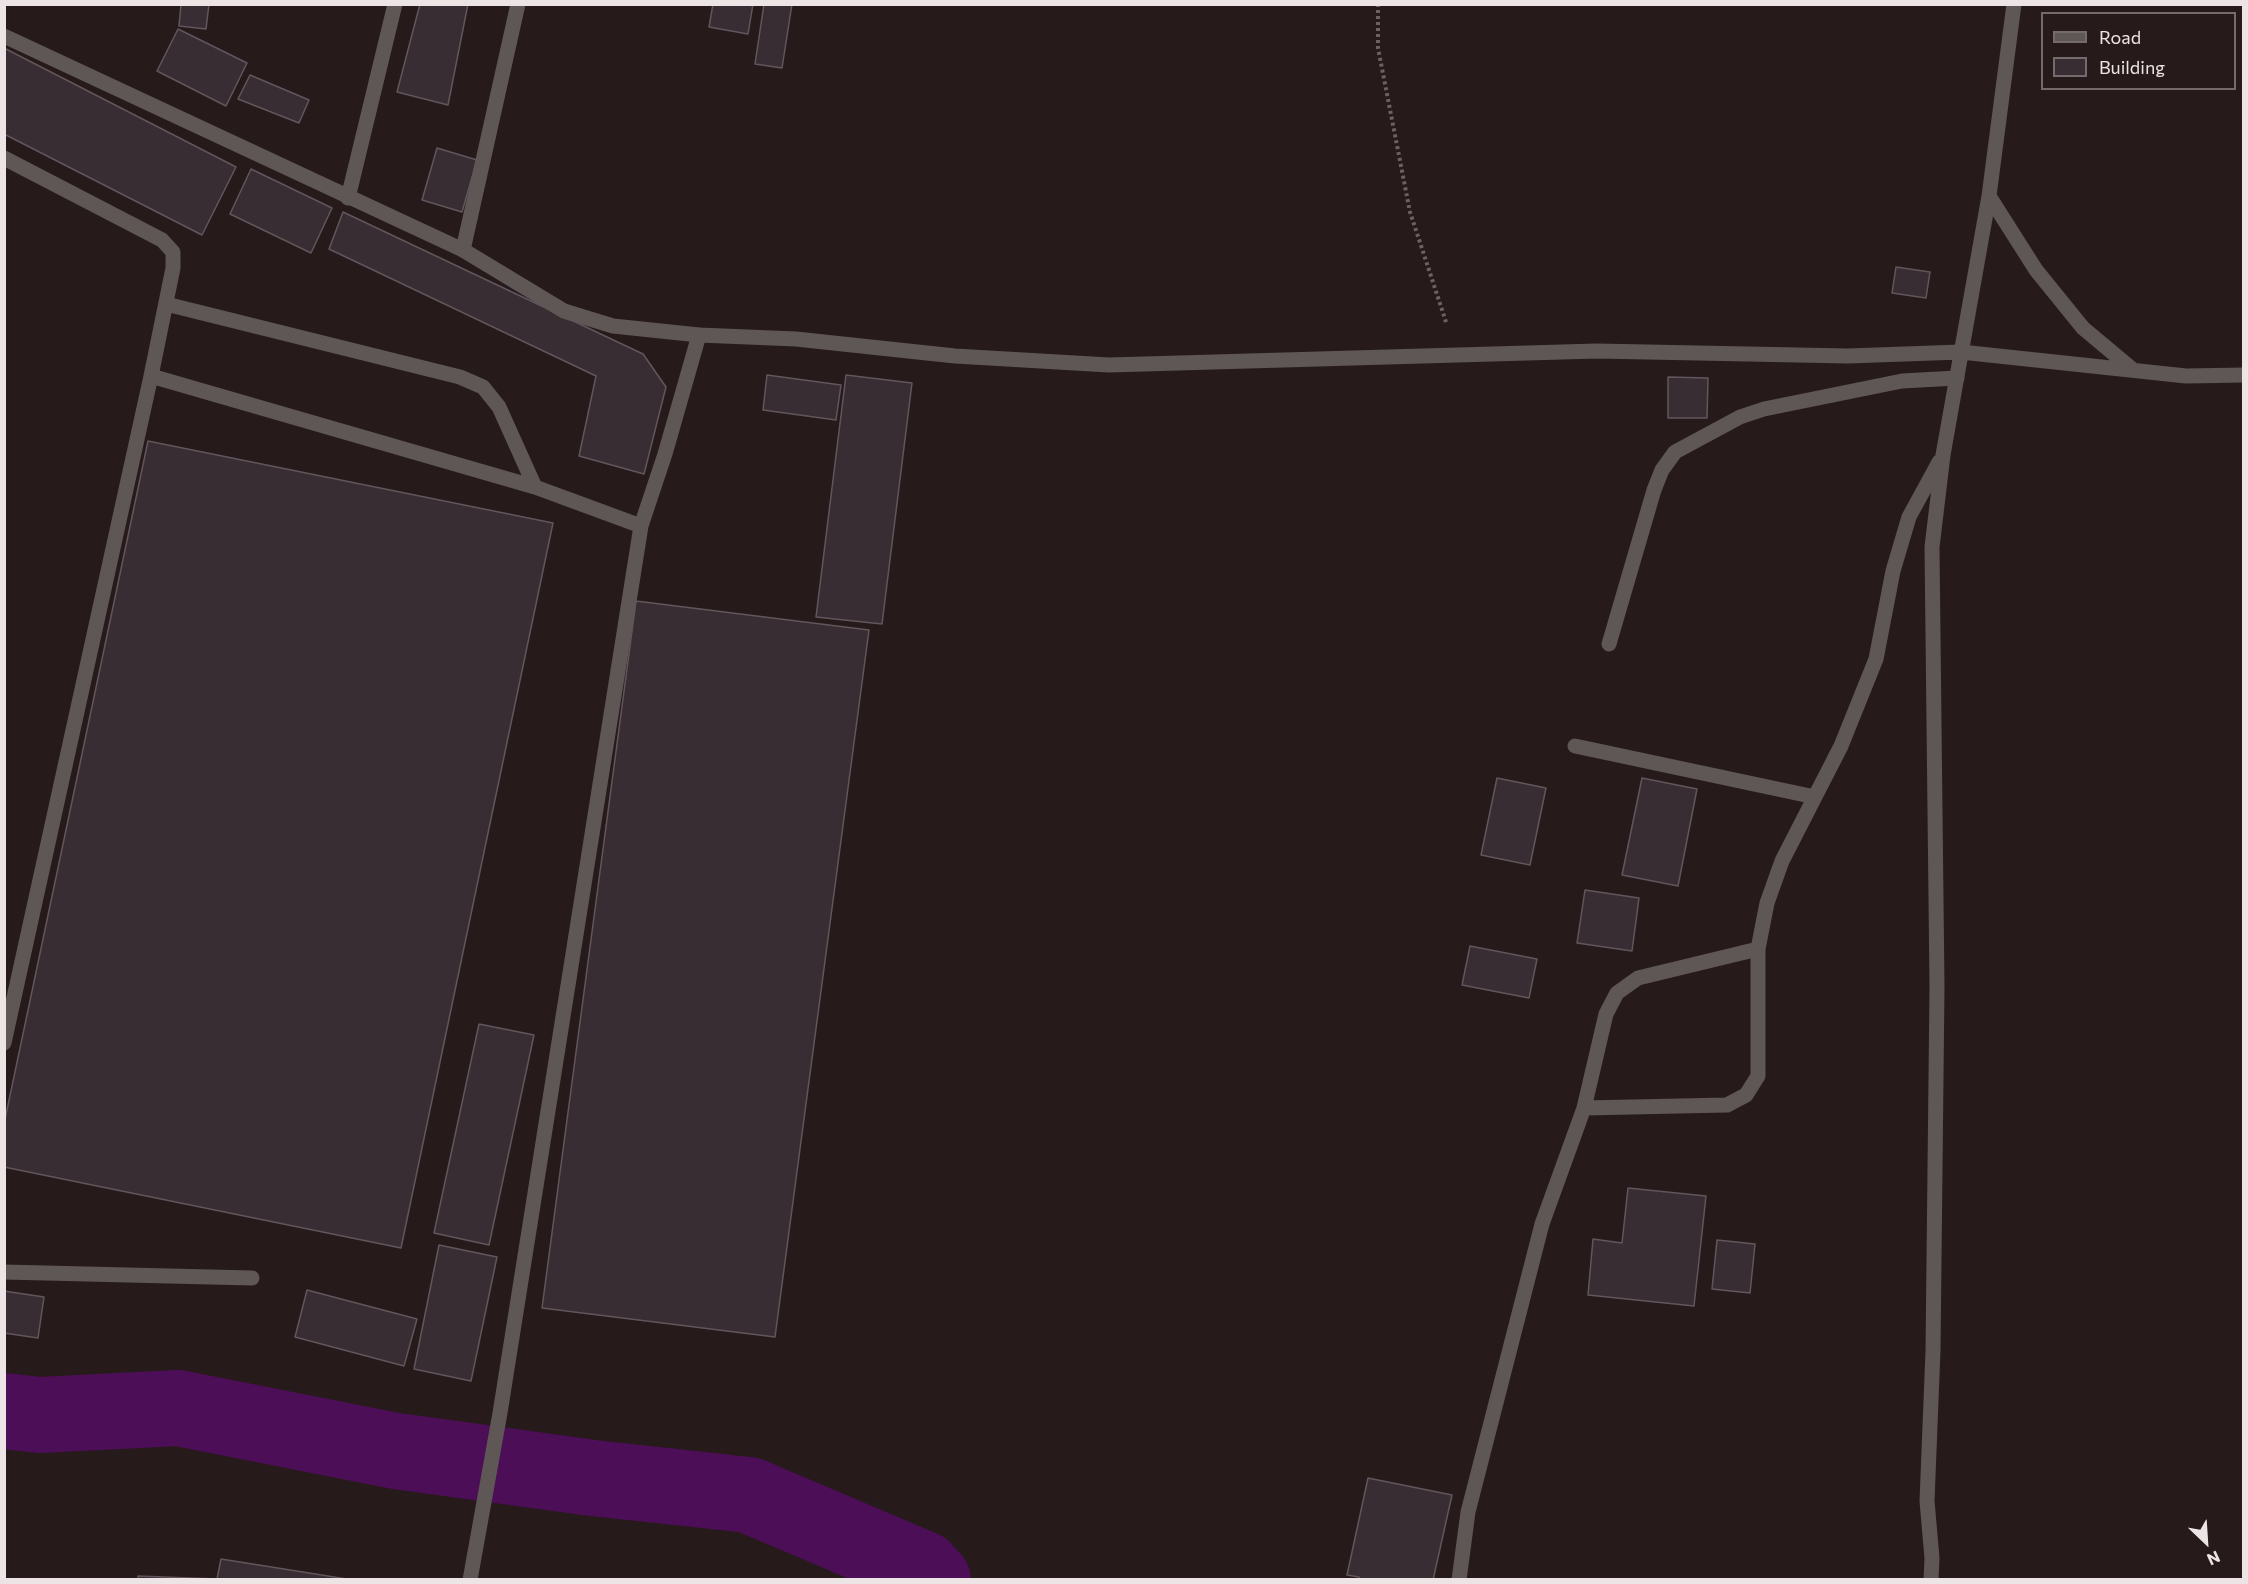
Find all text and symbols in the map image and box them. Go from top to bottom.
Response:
legend [2041,12,2236,90]
text: Road [2099,26,2141,48]
text: Building [2099,56,2165,78]
north arrow [2176,1512,2236,1572]
text: N [2204,1548,2223,1570]

